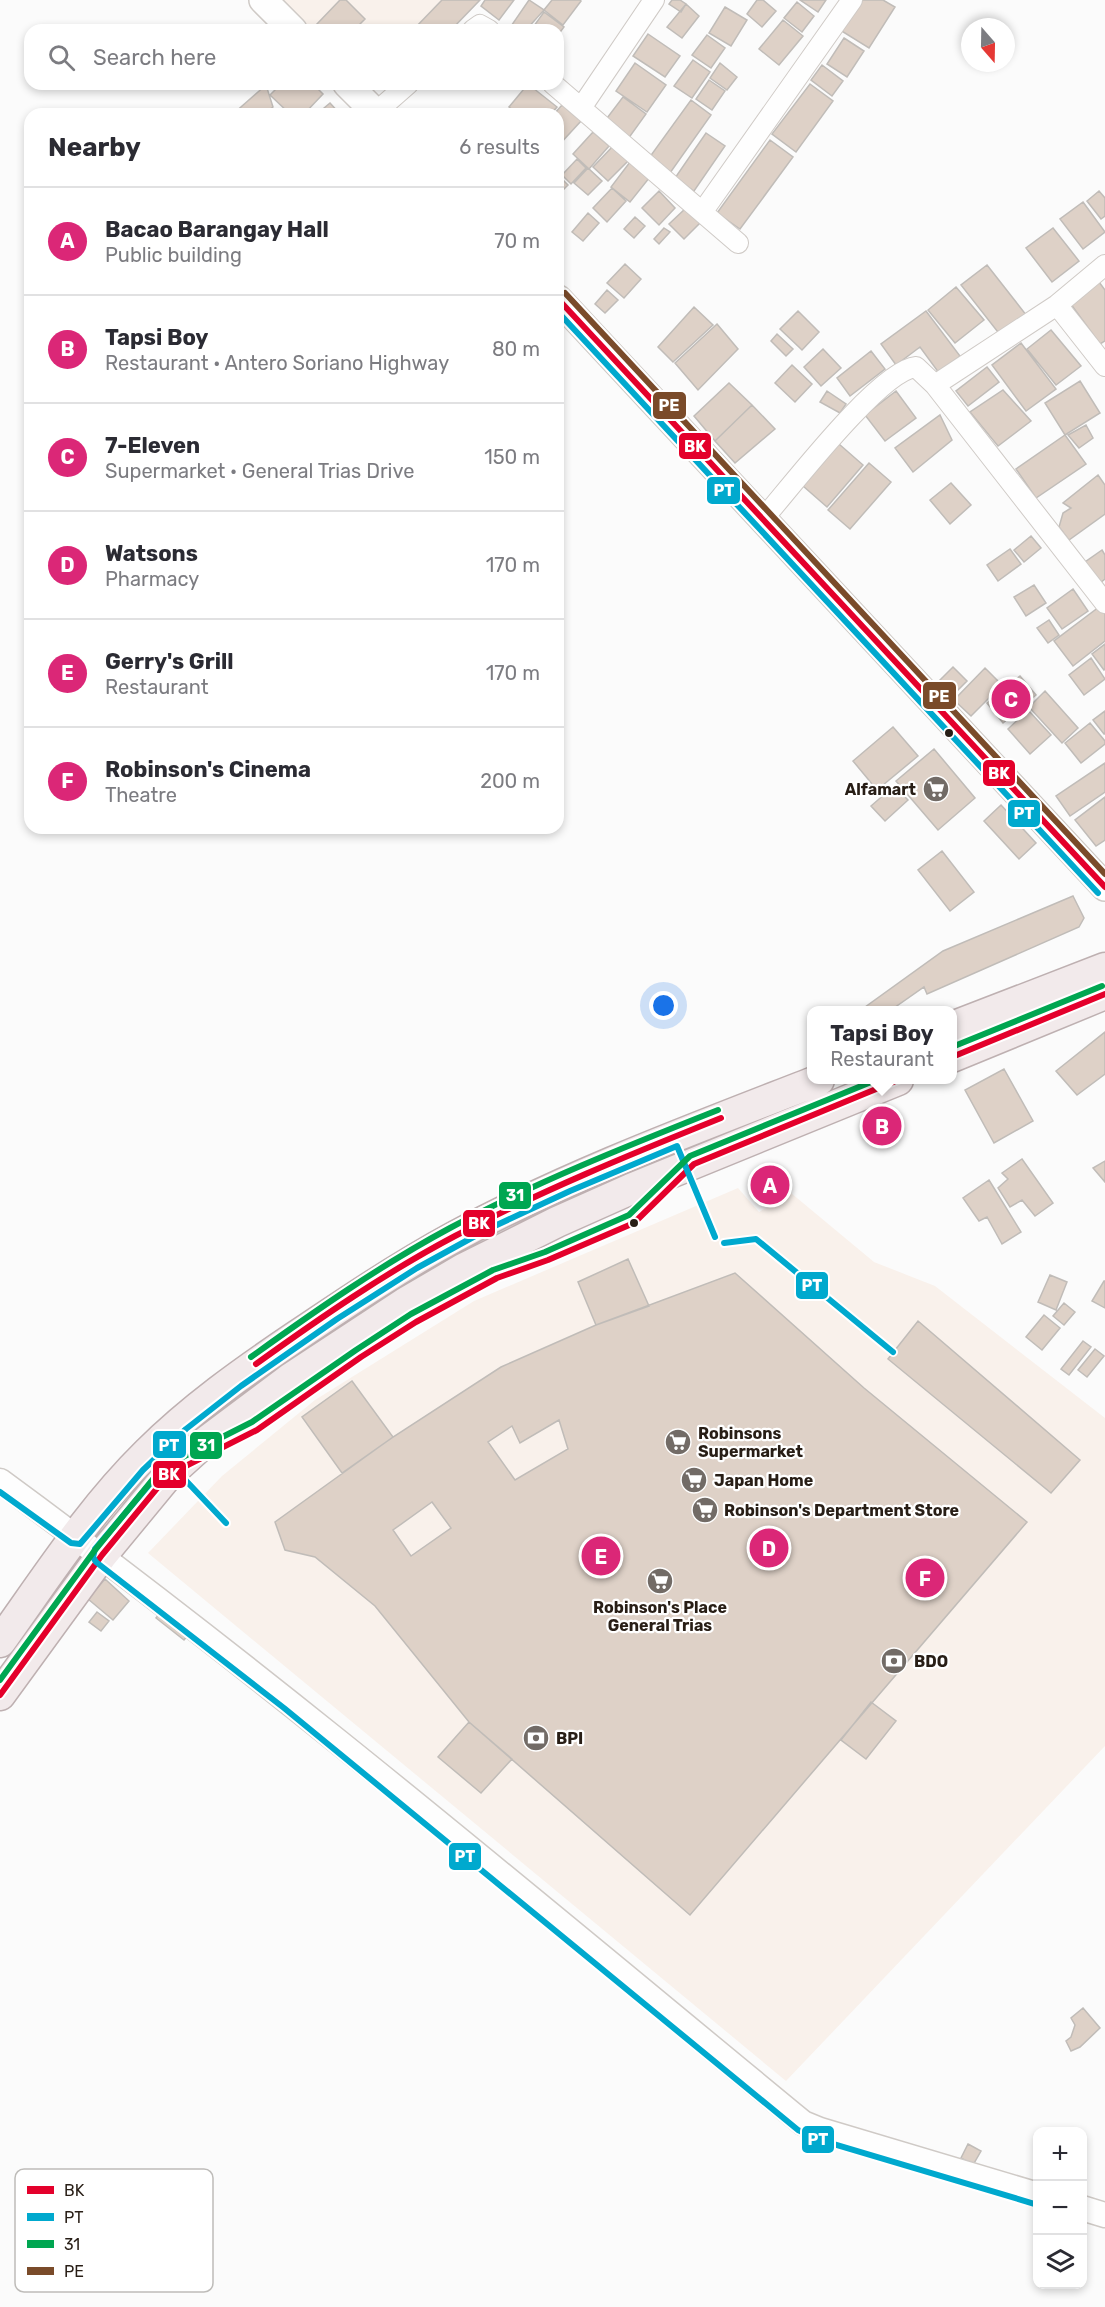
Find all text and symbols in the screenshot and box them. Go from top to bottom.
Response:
north arrow [961,18,1015,72]
search box [24,24,564,90]
icon: search [45,41,78,74]
text: Search here [93,44,216,71]
text: Nearby [48,132,141,163]
text: 6 results [459,135,540,159]
text: Bacao Barangay Hall [105,216,329,243]
text: A [60,229,75,253]
text: 70 m [494,229,540,253]
text: Public building [105,243,242,267]
text: Tapsi Boy [105,324,209,351]
text: B [60,337,75,361]
text: 80 m [492,337,540,361]
text: Restaurant · Antero Soriano Highway [105,351,449,375]
line badge: PE [652,391,687,420]
text: PE [658,396,680,415]
text: 7-Eleven [105,432,200,459]
line badge: BK [678,432,712,460]
text: BK [684,437,706,456]
text: C [60,445,75,469]
text: 150 m [484,445,540,469]
text: Supermarket · General Trias Drive [105,459,414,483]
line badge: PT [706,476,741,505]
text: PT [714,481,734,500]
text: Watsons [105,540,198,567]
text: D [60,553,75,577]
text: 170 m [486,553,540,577]
text: Pharmacy [105,567,199,591]
text: Gerry's Grill [105,648,234,675]
text: E [61,661,74,685]
text: 170 m [486,661,540,685]
text: Restaurant [105,675,209,699]
pin: C [992,676,1030,722]
line badge: PE [922,681,957,710]
text: PE [928,687,950,706]
unlabelled marker [943,727,955,739]
text: Robinson's Cinema [105,756,311,783]
line badge: BK [982,759,1016,787]
text: BK [988,764,1010,783]
text: F [61,769,74,793]
text: 200 m [480,769,540,793]
supermarket icon: Alfamart [921,774,951,804]
place label: Alfamart [845,780,917,799]
text: Theatre [105,783,177,807]
line badge: PT [1007,799,1041,828]
text: PT [1014,804,1034,823]
your location [649,991,678,1020]
popup [807,1006,957,1084]
text: Tapsi Boy [830,1020,934,1047]
text: Restaurant [830,1047,934,1071]
pin: B [862,1104,902,1148]
pin: A [750,1162,790,1208]
line badge: 31 [498,1181,532,1210]
text: 31 [506,1186,524,1205]
line badge: BK [462,1209,496,1238]
text: BK [468,1214,490,1233]
unlabelled marker [628,1217,640,1229]
line badge: PT [795,1271,829,1300]
text: PT [802,1276,822,1295]
place label: Robinsons Supermarket [698,1424,804,1461]
supermarket icon: Robinsons Supermarket [663,1427,693,1457]
line badge: PT [152,1430,187,1459]
line badge: 31 [189,1431,223,1460]
text: PT [159,1436,179,1455]
text: 31 [197,1436,215,1455]
line badge: BK [152,1460,187,1489]
text: BK [158,1465,180,1484]
supermarket icon: Japan Home [679,1465,709,1495]
place label: Japan Home [714,1471,813,1490]
supermarket icon: Robinson's Department Store [690,1495,720,1525]
place label: Robinson's Department Store [724,1501,959,1520]
pin: D [750,1526,788,1570]
pin: E [582,1534,620,1578]
pin: F [906,1556,944,1600]
supermarket icon: Robinson's Place General Trias [645,1566,675,1596]
place label: Robinson's Place General Trias [593,1598,727,1635]
bank icon: BDO [879,1646,909,1676]
place label: BDO [914,1652,948,1671]
bank icon: BPI [521,1723,551,1753]
place label: BPI [556,1729,583,1748]
line badge: PT [448,1842,482,1871]
text: PT [455,1847,475,1866]
line badge: PT [801,2125,835,2154]
map controls [1033,2127,1087,2289]
button: + [1033,2127,1087,2181]
text: PT [808,2130,828,2149]
legend [15,2169,213,2292]
text: BK [64,2181,85,2200]
button: − [1033,2181,1087,2235]
text: PT [64,2208,84,2227]
text: 31 [64,2235,80,2254]
button: layers [1033,2235,1087,2289]
text: PE [64,2262,84,2281]

